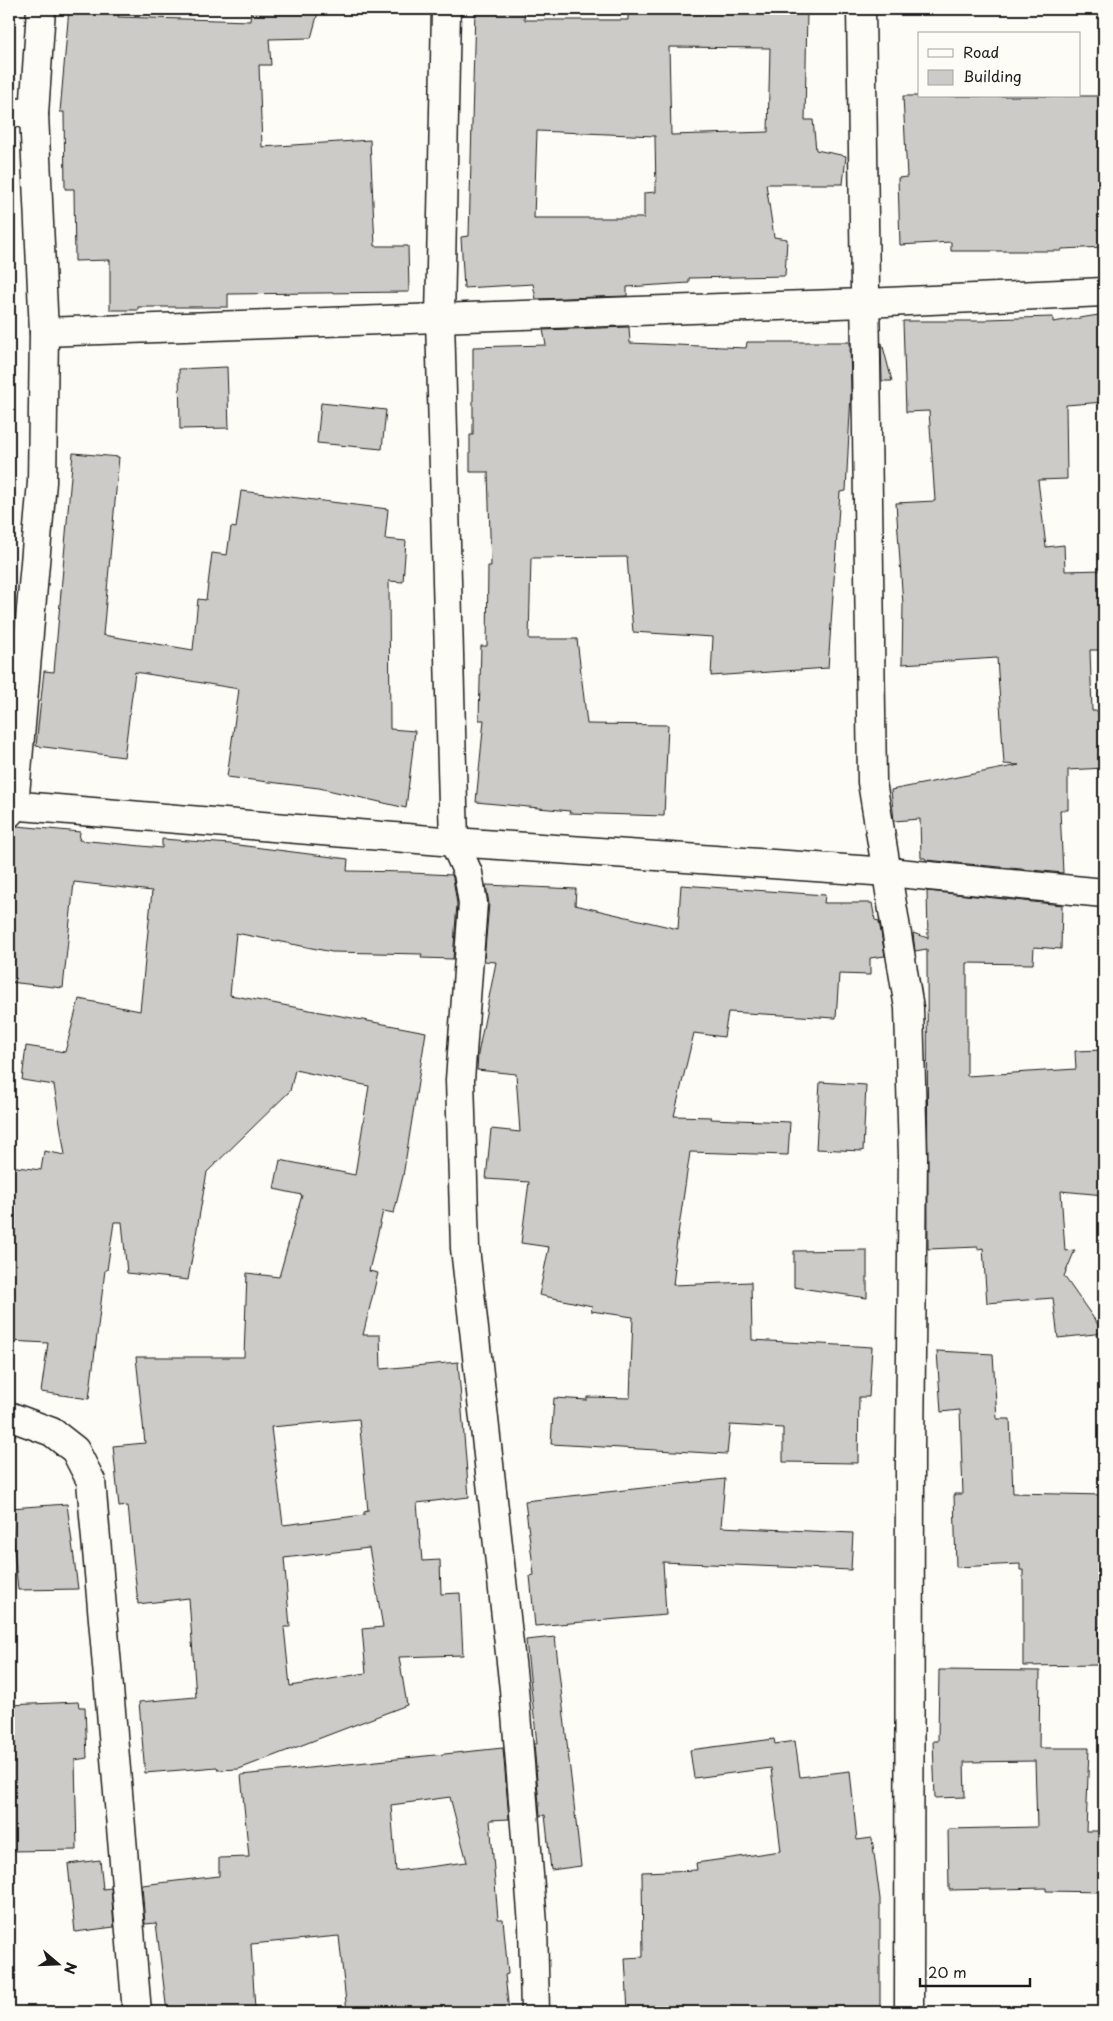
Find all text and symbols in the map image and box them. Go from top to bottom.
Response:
legend [918,32,1080,98]
text: Road [963,40,999,63]
text: Building [963,64,1022,87]
north arrow [32,1938,82,1988]
scale bar [920,1956,1030,1988]
text: N [59,1960,82,1977]
text: 20 m [928,1960,967,1983]

